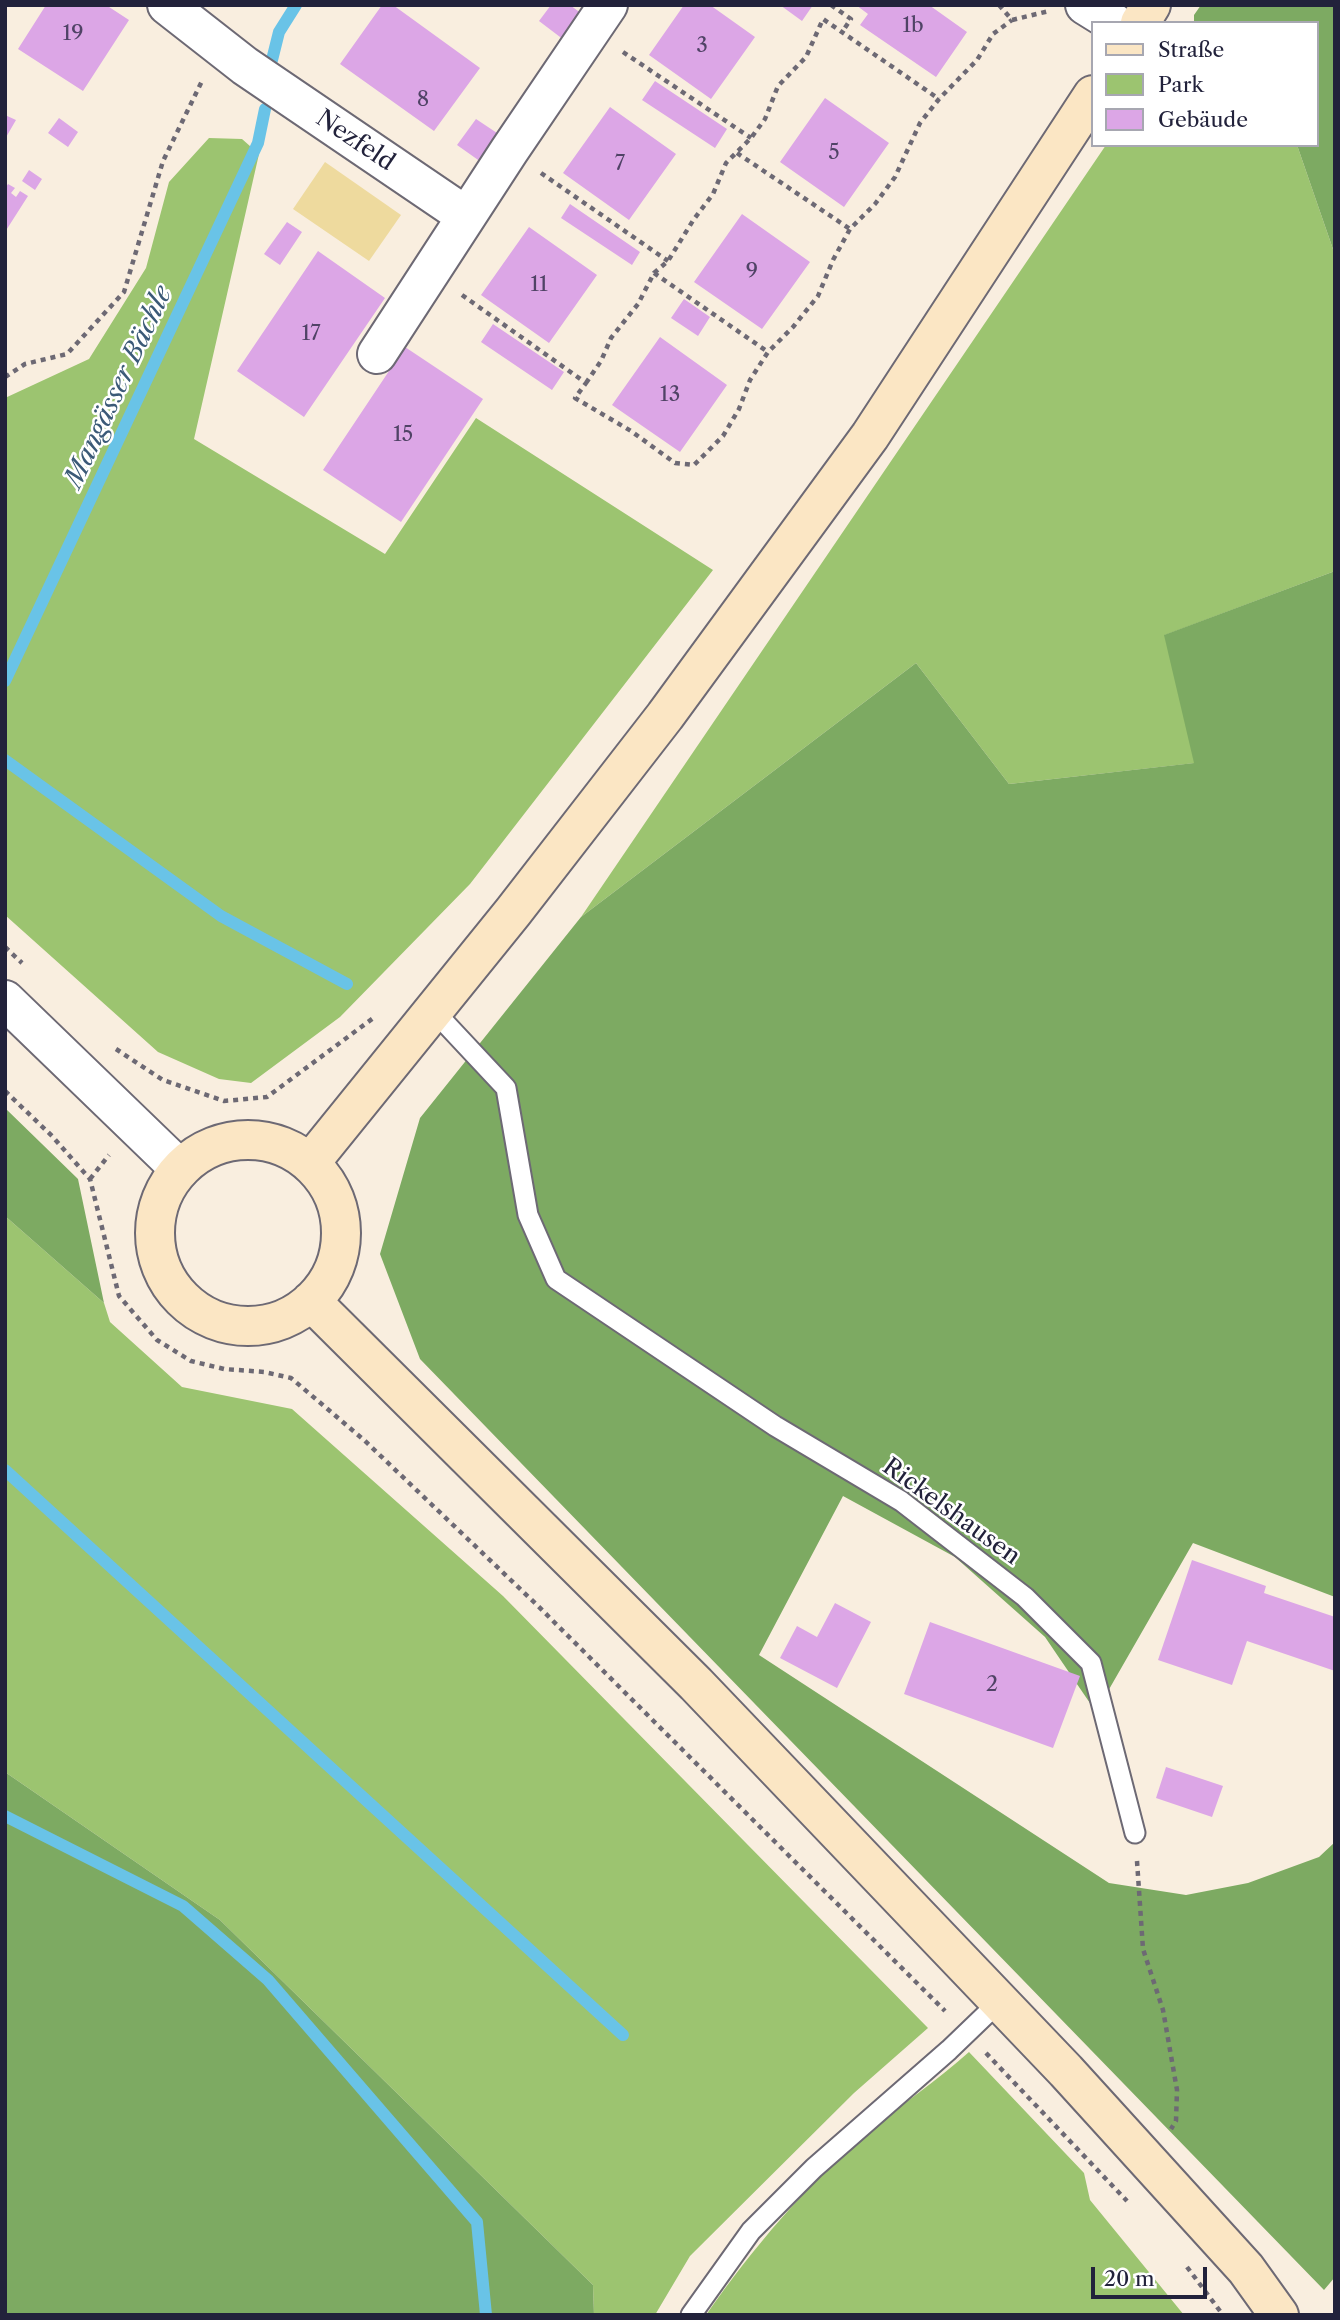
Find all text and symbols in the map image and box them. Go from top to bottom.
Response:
house number: 1b [902,13,924,39]
house number: 19 [62,21,84,47]
legend [1092,21,1319,147]
house number: 3 [696,33,708,59]
text: Straße [1158,37,1224,62]
text: Park [1158,72,1204,97]
house number: 8 [417,87,429,113]
street label: Nezfeld [310,104,400,178]
text: Gebäude [1158,107,1248,132]
house number: 5 [828,140,840,166]
house number: 7 [615,151,625,177]
house number: 9 [746,259,758,285]
house number: 11 [530,272,548,298]
water label: Mangässer Bächle [59,281,179,493]
house number: 17 [301,321,321,347]
house number: 13 [660,382,680,408]
house number: 15 [393,422,413,448]
street label: Rickelshausen [877,1453,1025,1571]
house number: 2 [986,1672,998,1698]
scale bar [1095,2254,1210,2298]
text: 20 m [1104,2266,1155,2291]

